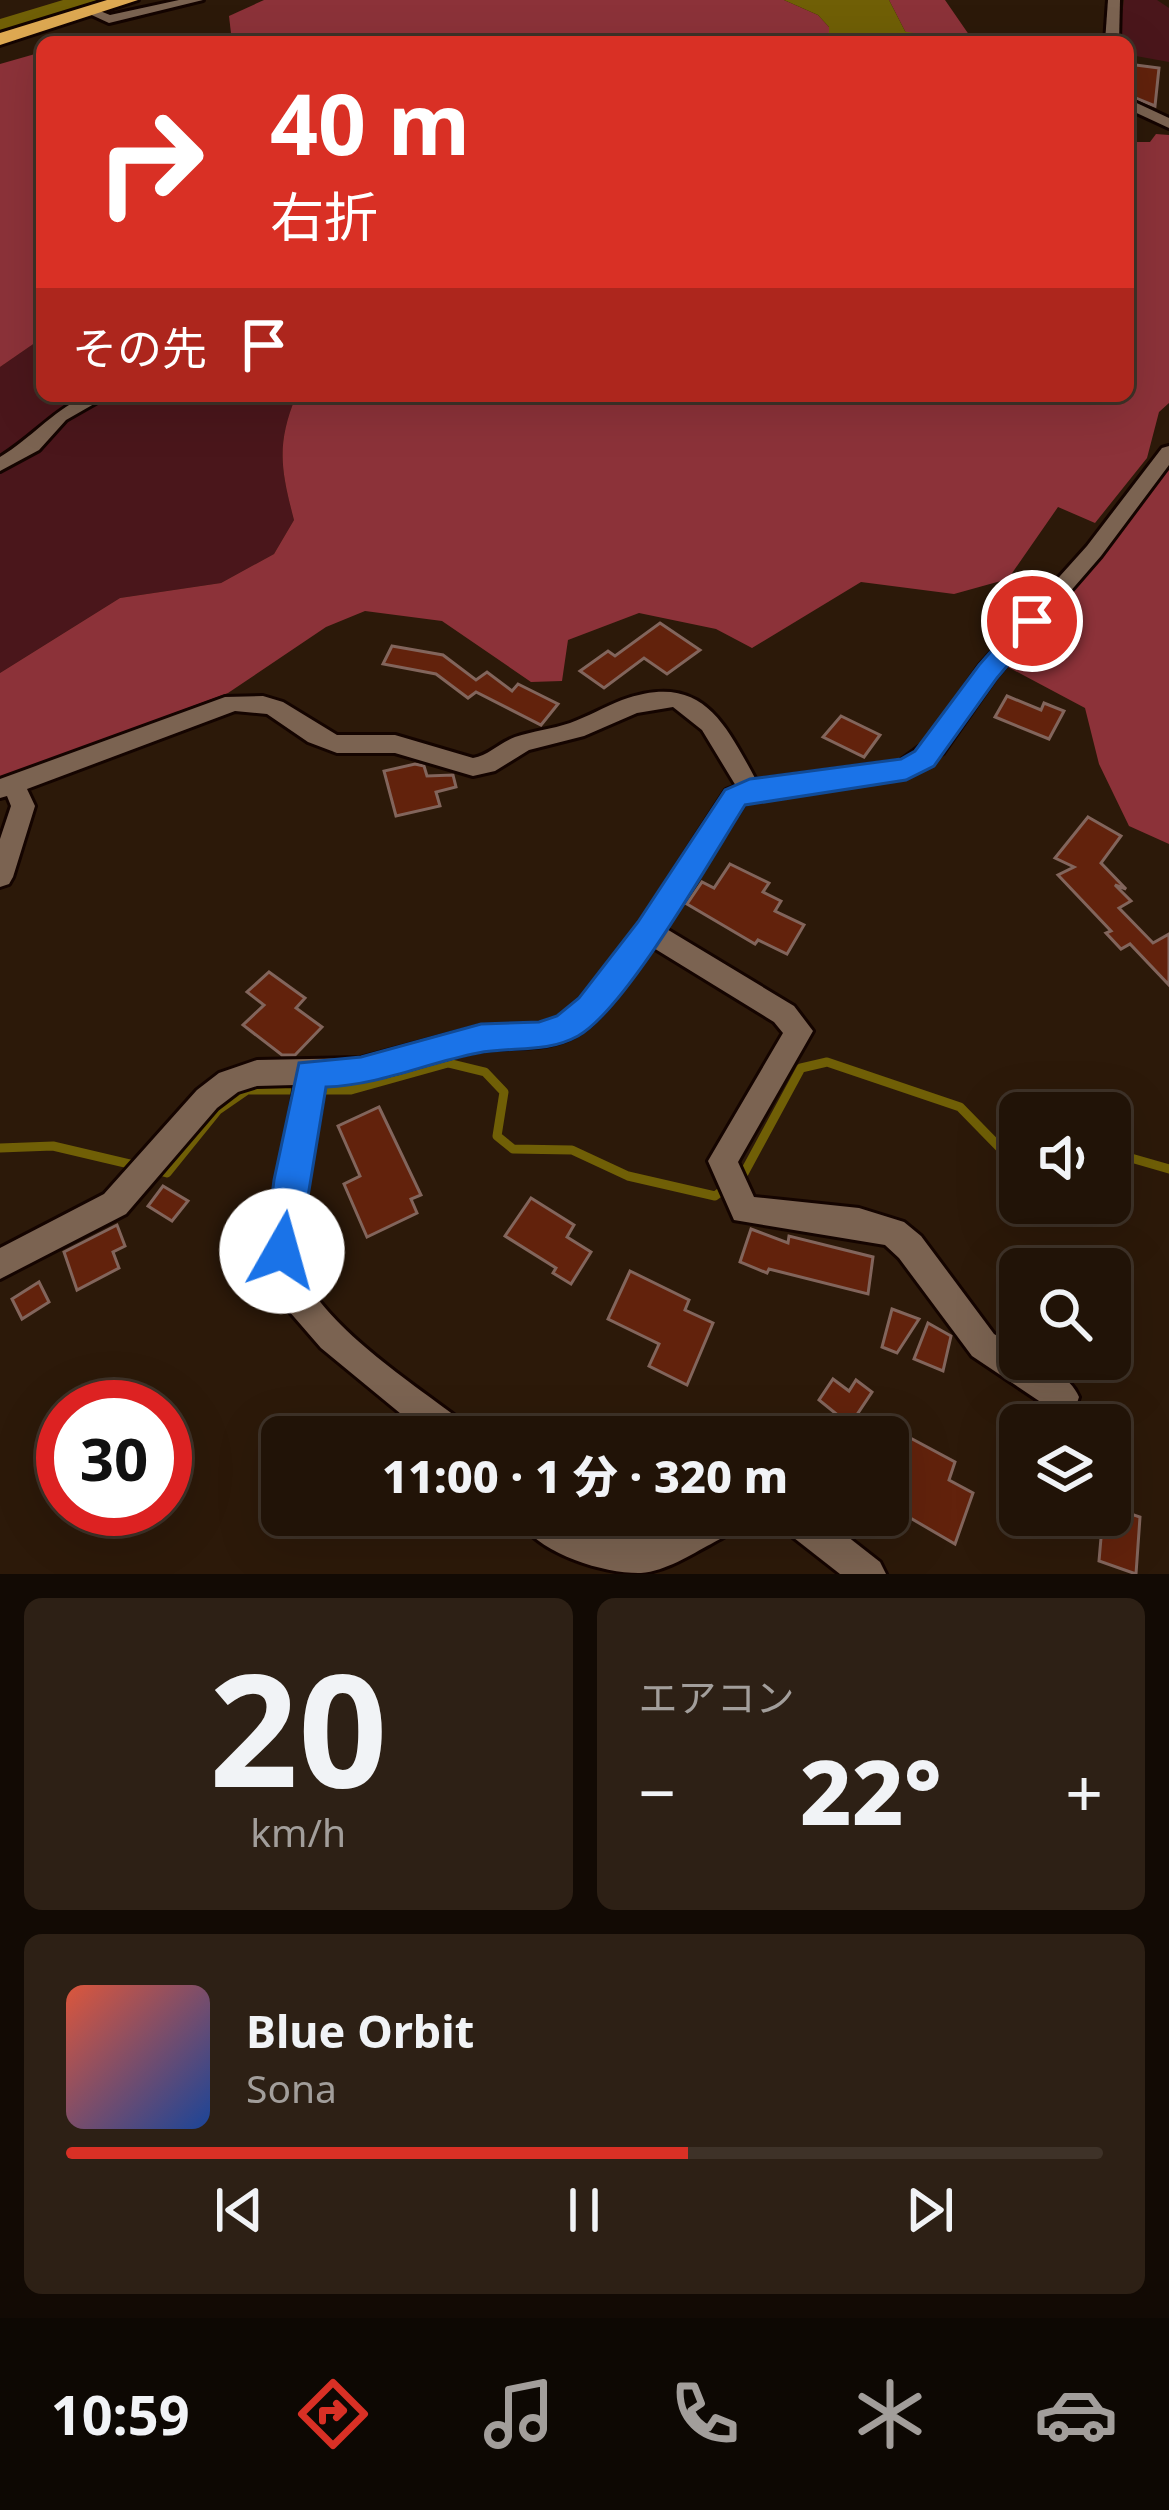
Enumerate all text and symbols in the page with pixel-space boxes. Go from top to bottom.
text: 40 m [270,65,470,180]
icon: right [72,84,228,240]
text: 右折 [270,179,378,253]
icon: arrive [231,312,297,378]
text: その先 [72,317,207,378]
pin [981,570,1083,672]
icon: arrive [999,588,1065,654]
map controls [999,1092,1131,1536]
button: sound [999,1092,1131,1224]
position arrow [219,1188,345,1314]
button: search [999,1248,1131,1380]
speed limit sign: 30 [36,1380,192,1536]
button: layers [999,1404,1131,1536]
text: 11:00 · 1 分 · 320 m [382,1445,788,1506]
text: 20 [209,1620,387,1833]
text: エアコン [639,1670,795,1723]
text: 22° [800,1729,942,1851]
text: − [639,1746,676,1836]
text: + [1065,1746,1103,1836]
text: km/h [250,1805,346,1858]
text: Blue Orbit [246,2000,474,2061]
text: Sona [246,2061,337,2114]
icon: previous [206,2177,272,2243]
icon: pause [551,2177,617,2243]
icon: next [897,2177,963,2243]
icon: directions [291,2372,375,2456]
icon: music [477,2372,561,2456]
icon: phone [663,2372,747,2456]
icon: climate [848,2372,932,2456]
icon: car [1034,2372,1118,2456]
text: 10:59 [51,2377,190,2451]

